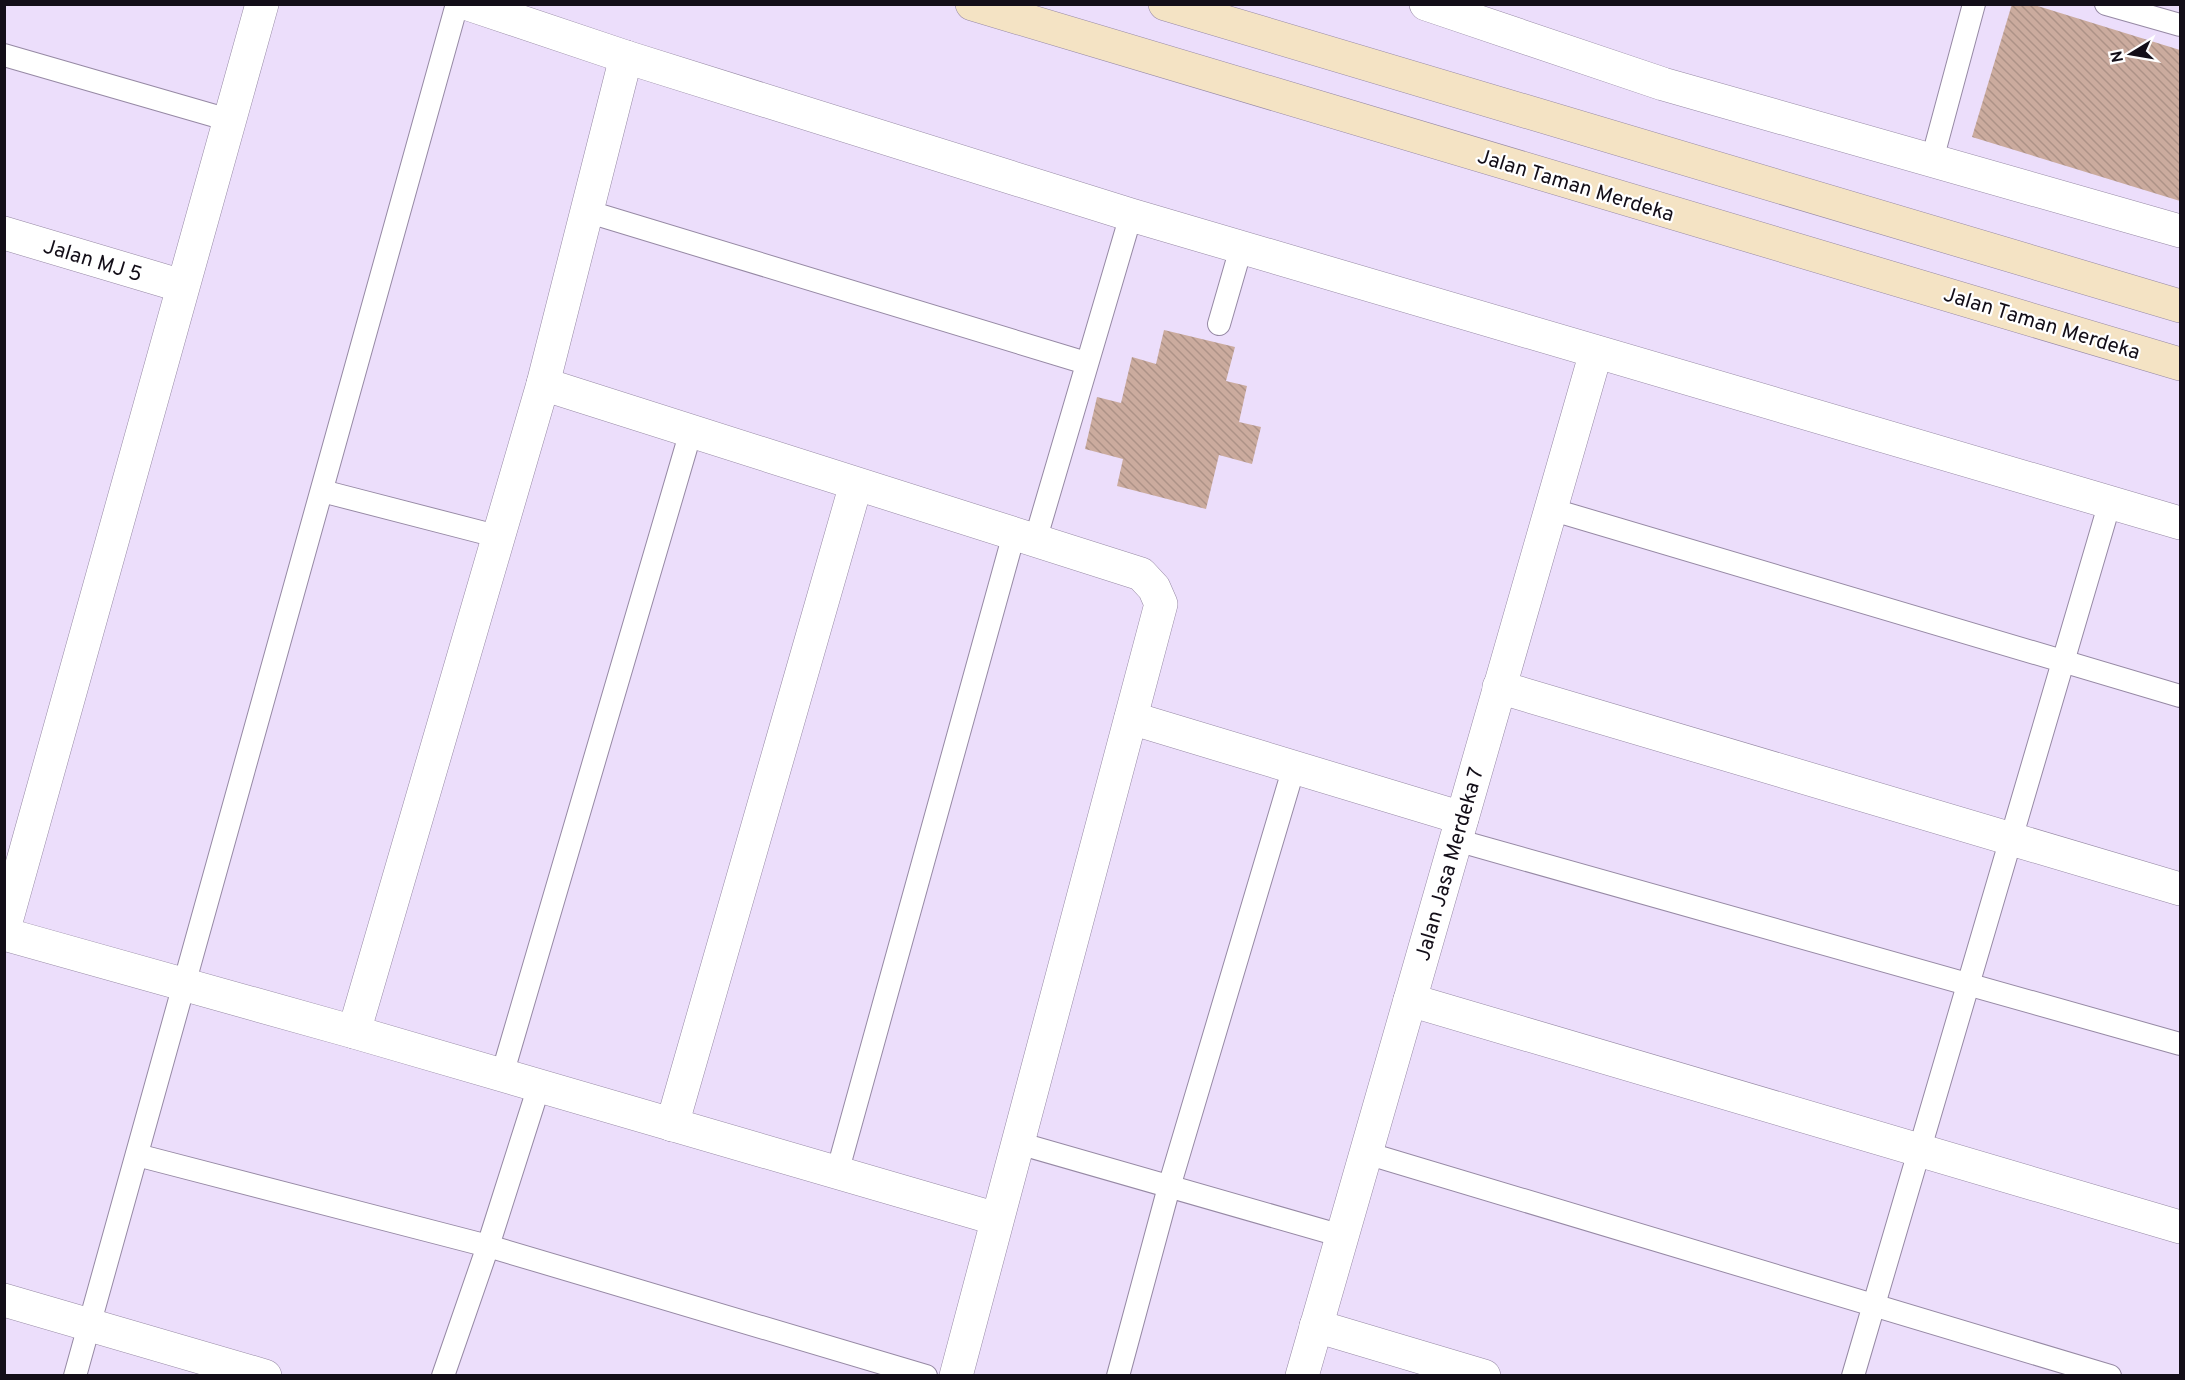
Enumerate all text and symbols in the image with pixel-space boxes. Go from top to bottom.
north arrow [2101,24,2161,84]
text: N [2107,49,2129,64]
street label: Jalan Taman Merdeka [1474,144,1677,229]
street label: Jalan MJ 5 [40,234,145,289]
street label: Jalan Taman Merdeka [1940,282,2143,367]
street label: Jalan Jasa Merdeka 7 [1410,764,1491,964]

